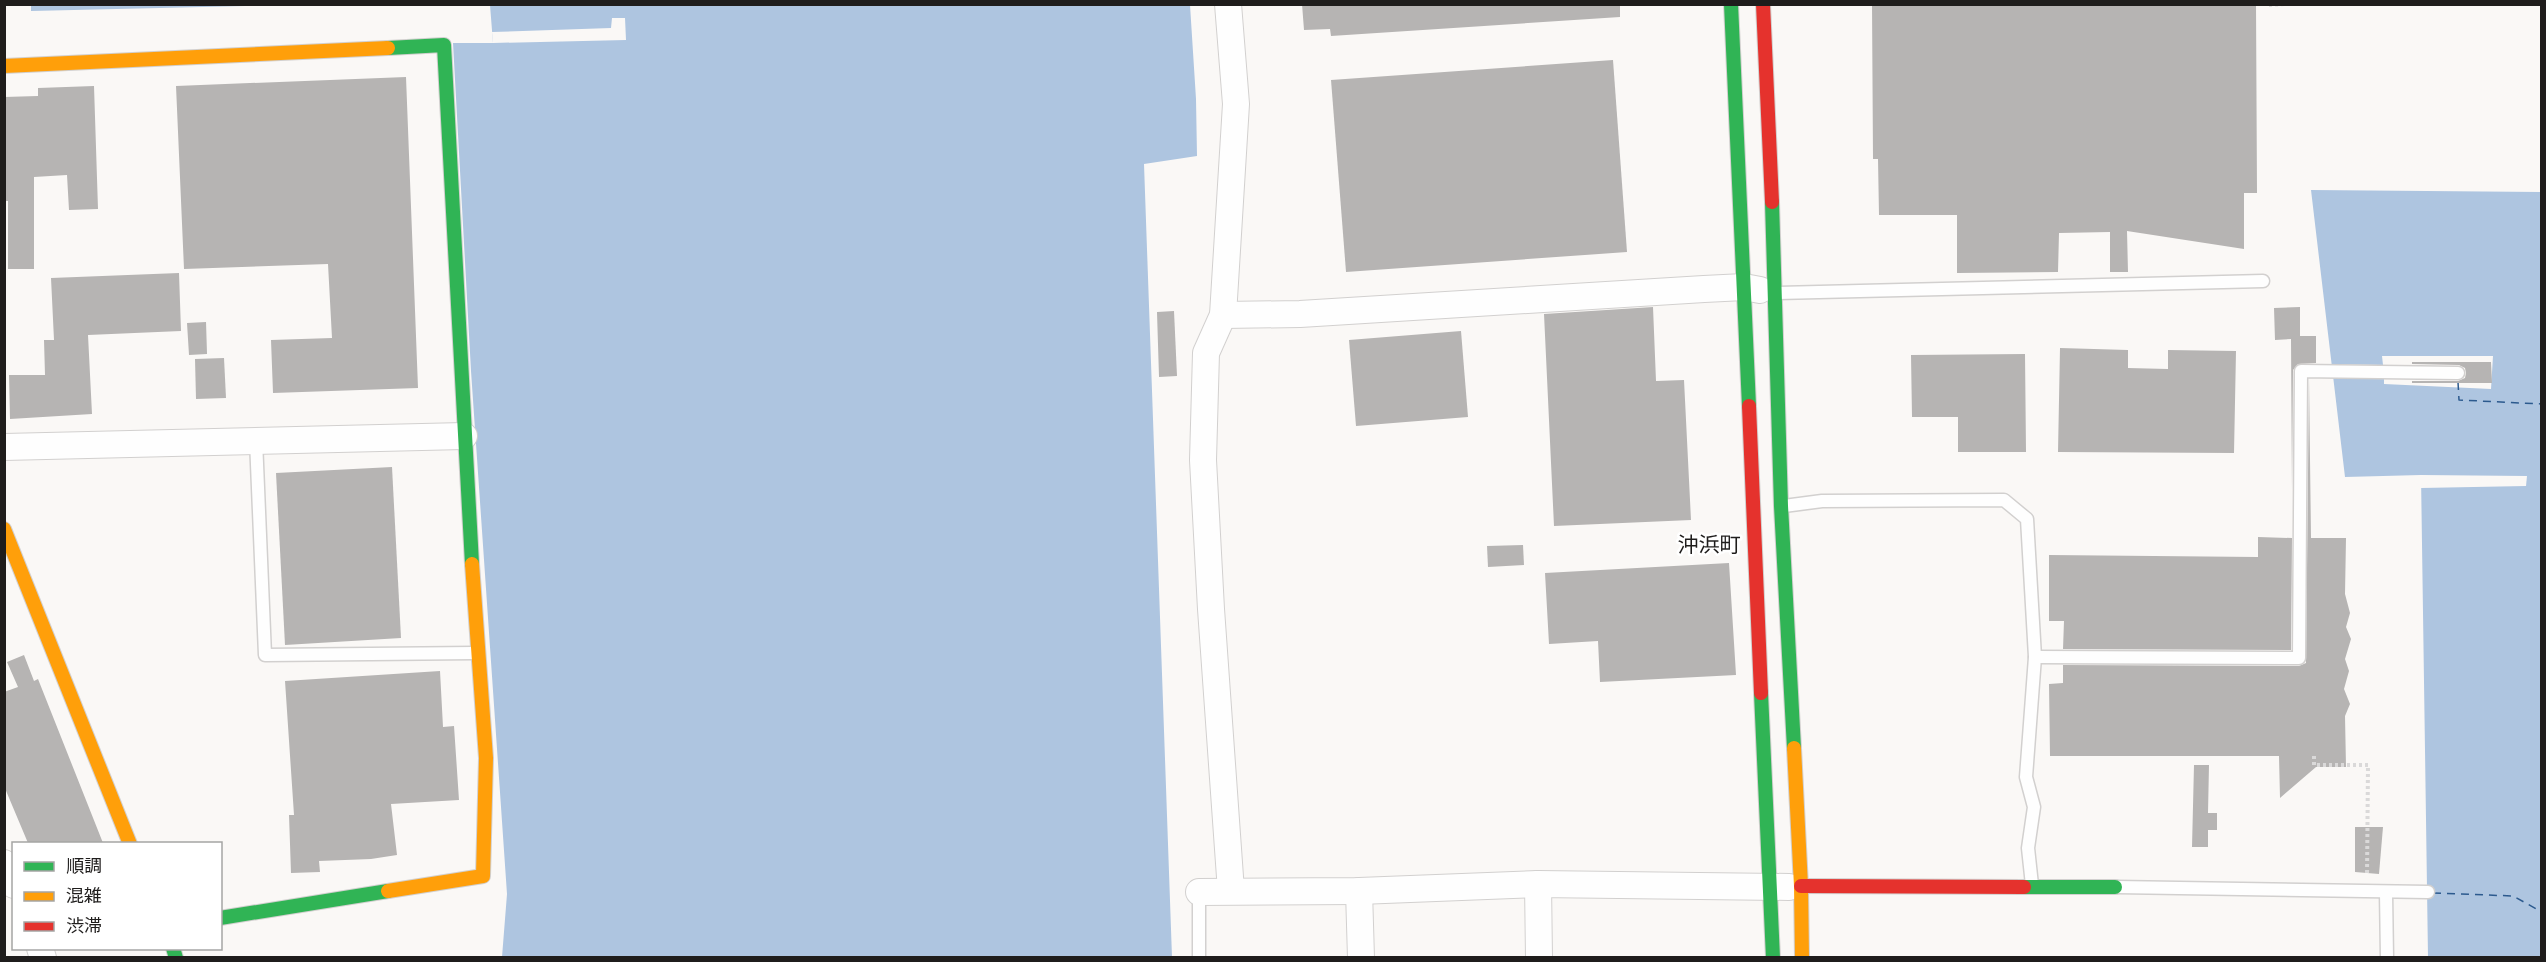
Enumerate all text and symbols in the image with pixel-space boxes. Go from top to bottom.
district label: 沖浜町 [1678,531,1741,558]
legend [12,842,222,950]
text: 順調 [66,854,102,877]
text: 混雑 [66,884,102,907]
text: 渋滞 [66,914,102,937]

